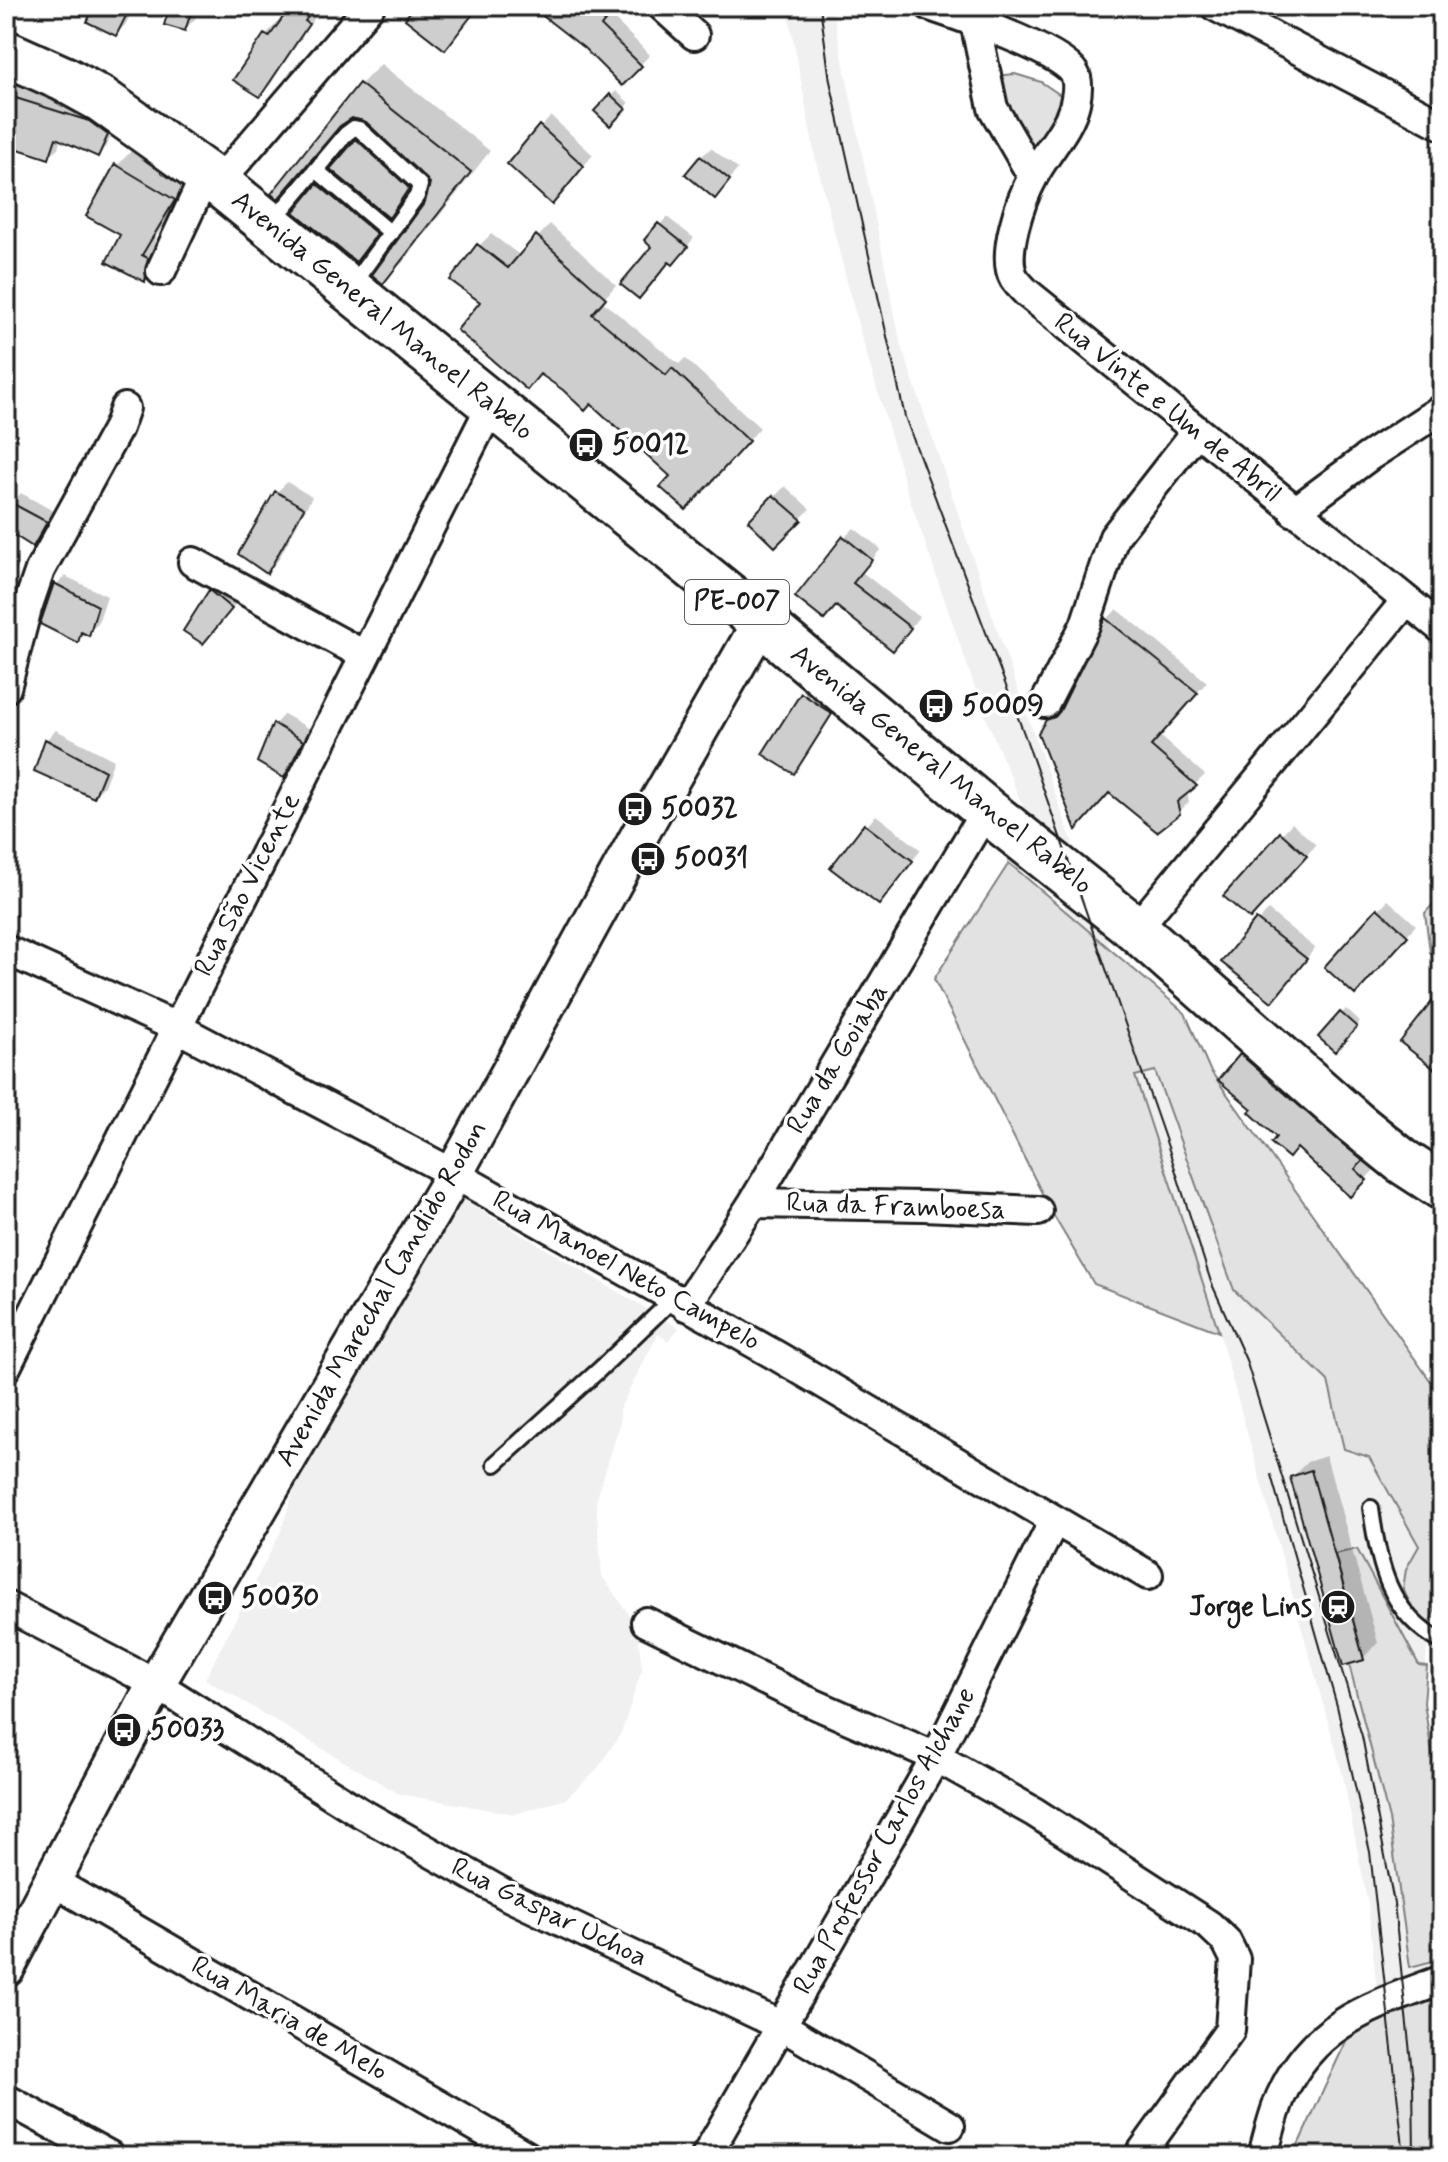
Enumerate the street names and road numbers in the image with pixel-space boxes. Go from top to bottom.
street label: Avenida General Manoel Rabelo [223,182,541,450]
street label: Rua Vinte e Um de Abril [1046,305,1288,511]
road number: PE-007 [685,580,789,624]
street label: Avenida General Manoel Rabelo [782,636,1100,904]
street label: Rua São Vicente [186,787,310,983]
street label: Rua da Goiaba [779,977,897,1141]
street label: Avenida Marechal Candido Rodon [268,1114,496,1474]
street label: Rua Manoel Neto Campelo [486,1182,766,1360]
street label: Rua da Framboesa [786,1185,1006,1229]
street label: Rua Professor Carlos Alchane [785,1681,985,2001]
street label: Rua Gaspar Uchoa [445,1849,653,1977]
street label: Rua Maria de Melo [184,1948,394,2090]

